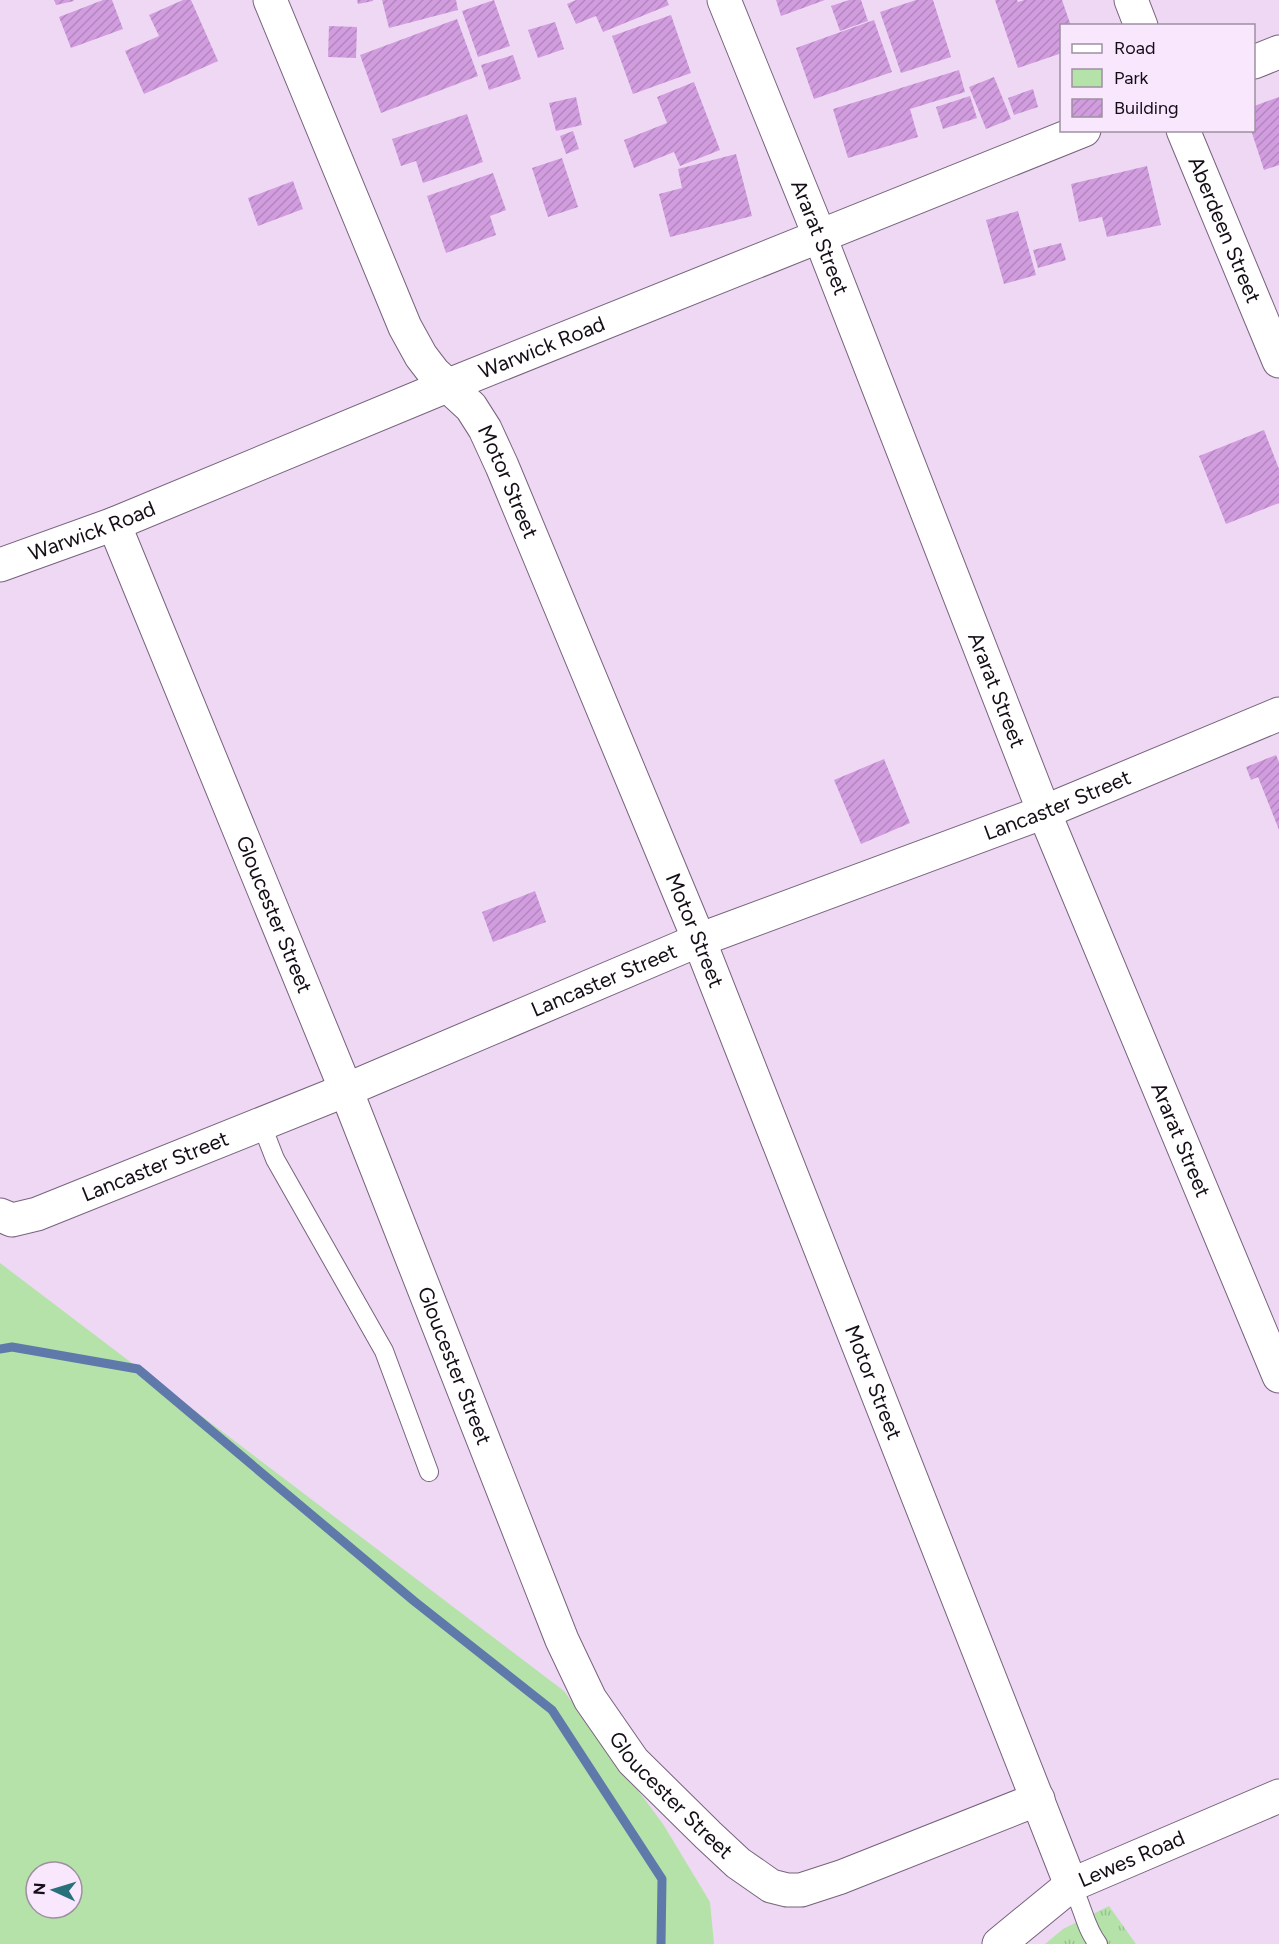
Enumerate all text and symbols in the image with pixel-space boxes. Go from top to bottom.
legend [1060,24,1255,132]
text: Road [1114,37,1155,59]
text: Park [1114,67,1149,89]
text: Building [1114,97,1179,119]
street label: Aberdeen Street [1183,153,1266,306]
street label: Ararat Street [786,176,854,298]
street label: Warwick Road [475,311,608,384]
street label: Motor Street [473,421,544,542]
street label: Warwick Road [25,495,159,566]
street label: Ararat Street [963,629,1031,751]
street label: Lancaster Street [980,764,1134,845]
street label: Gloucester Street [231,832,318,997]
street label: Motor Street [661,869,729,991]
street label: Lancaster Street [527,938,680,1022]
street label: Ararat Street [1146,1079,1216,1201]
street label: Lancaster Street [78,1126,232,1207]
street label: Gloucester Street [412,1283,497,1448]
street label: Motor Street [840,1321,907,1443]
street label: Gloucester Street [604,1726,738,1864]
street label: Lewes Road [1074,1825,1188,1892]
north arrow [24,1860,84,1920]
text: N [30,1882,49,1896]

